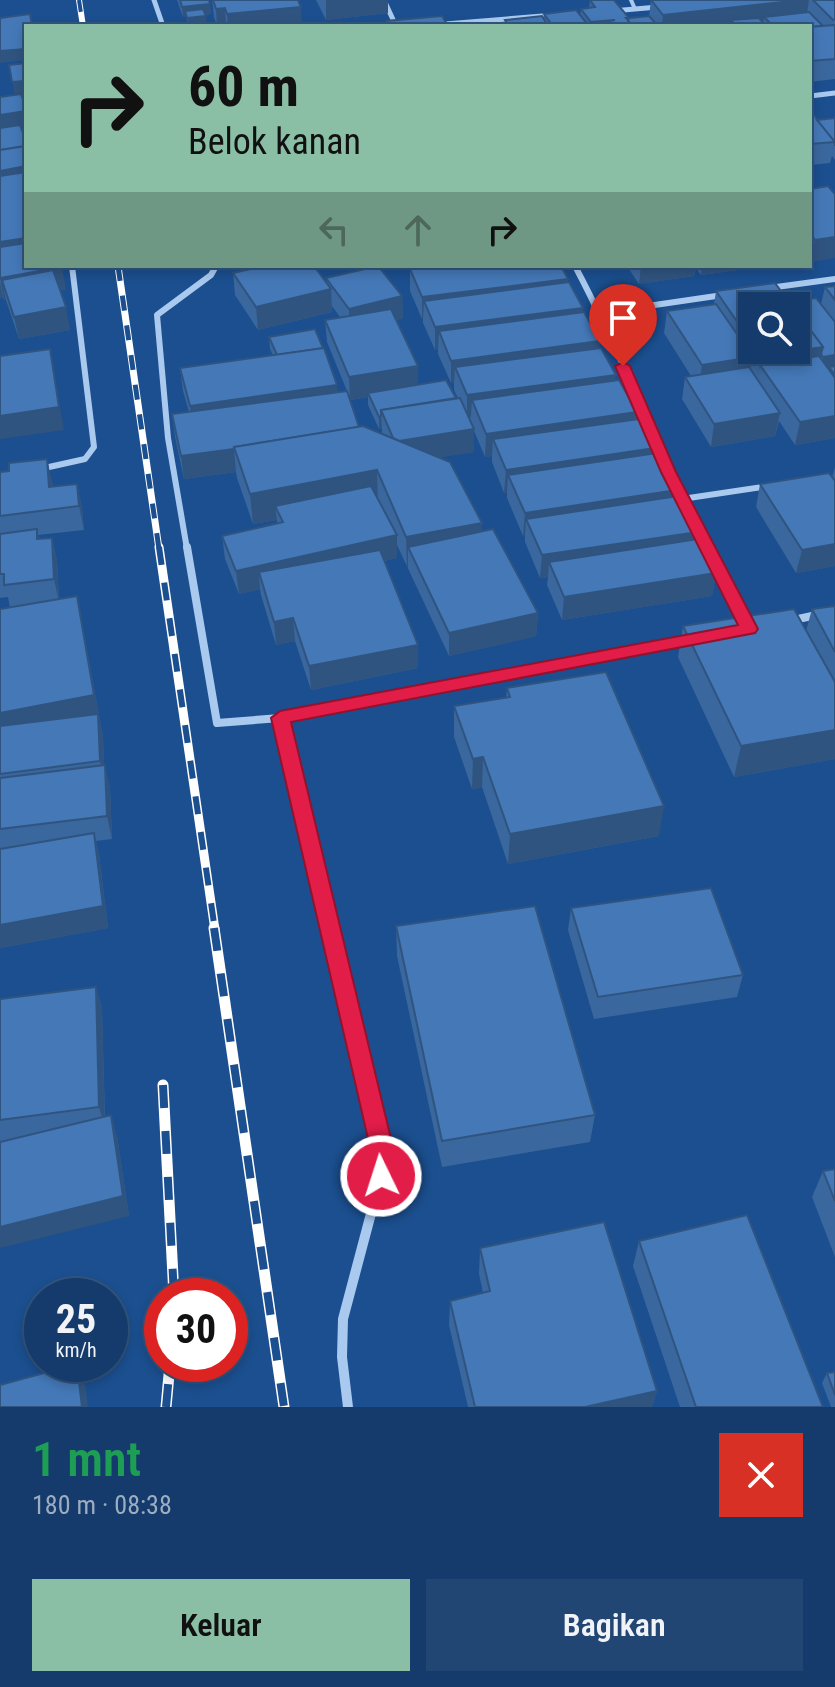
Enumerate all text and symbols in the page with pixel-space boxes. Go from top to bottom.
text: 60 m [188,54,299,120]
icon: right [56,56,160,160]
text: Belok kanan [188,121,361,163]
icon: left [312,208,356,252]
icon: ahead [396,208,440,252]
icon: right [480,208,524,252]
pin [589,284,657,366]
map controls [738,292,810,364]
button: search [738,292,810,364]
icon: arrive [601,296,645,340]
position arrow [339,1134,423,1218]
speed limit sign: 30 [144,1278,248,1382]
text: 25 [56,1296,96,1343]
text: km/h [55,1338,97,1362]
text: 1 mnt [32,1431,141,1488]
button: close [719,1433,803,1517]
text: 180 m · 08:38 [32,1490,172,1520]
button: Keluar [32,1579,410,1671]
button: Bagikan [426,1579,803,1671]

